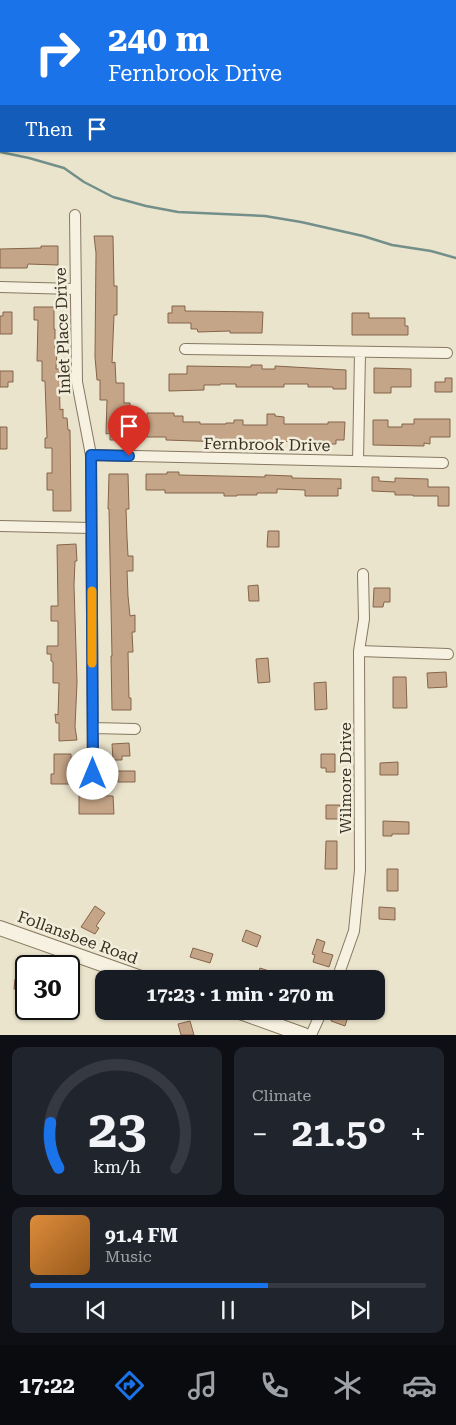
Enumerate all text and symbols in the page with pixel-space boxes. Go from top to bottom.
text: 240 m [108,19,209,60]
icon: right [25,20,90,85]
text: Fernbrook Drive [108,61,282,86]
icon: arrive [83,115,111,143]
text: Then [25,118,73,141]
street label: Inlet Place Drive [51,267,74,395]
pin [108,405,150,456]
icon: arrive [115,412,143,440]
street label: Fernbrook Drive [203,434,331,455]
street label: Wilmore Drive [336,722,355,834]
position arrow [66,747,118,799]
street label: Follansbee Road [15,907,141,968]
speed limit sign: 30 [15,955,80,1020]
text: 17:23 · 1 min · 270 m [146,983,334,1006]
text: Climate [252,1086,311,1105]
text: 23 [88,1099,146,1160]
text: 21.5° [292,1111,386,1155]
text: − [252,1118,268,1151]
text: + [410,1118,426,1151]
text: km/h [93,1156,141,1177]
text: 91.4 FM [105,1224,178,1247]
text: Music [105,1247,152,1266]
icon: previous [82,1296,110,1324]
icon: pause [214,1296,242,1324]
icon: next [346,1296,374,1324]
icon: directions [112,1368,147,1403]
icon: music [185,1368,220,1403]
icon: phone [257,1368,292,1403]
icon: climate [330,1368,365,1403]
icon: car [402,1368,437,1403]
text: 17:22 [19,1373,75,1398]

